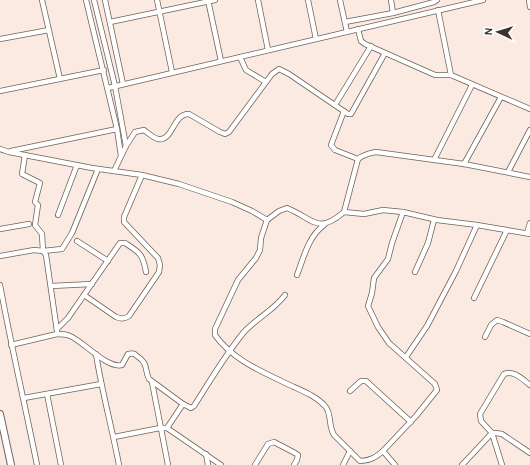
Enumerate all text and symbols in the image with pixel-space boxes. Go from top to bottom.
north arrow [478,12,518,52]
text: N [483,27,494,36]

